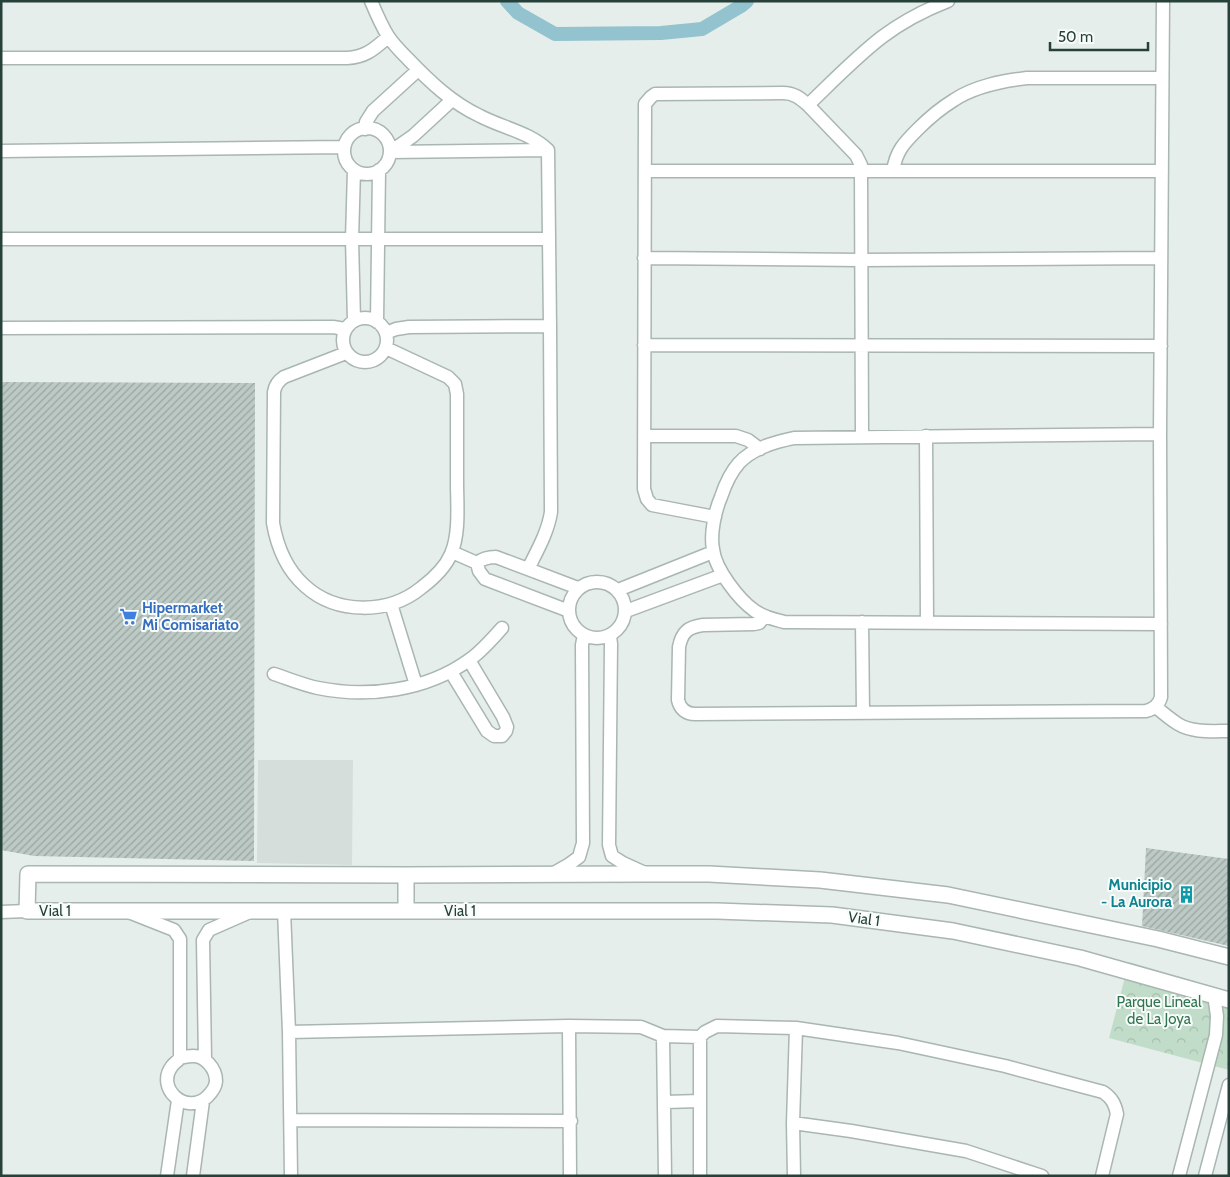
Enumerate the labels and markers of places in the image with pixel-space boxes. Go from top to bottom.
place label: Hipermarket Mi Comisariato [142,599,239,634]
supermarket icon: Hipermarket Mi Comisariato [118,607,138,627]
place label: Municipio - La Aurora [1101,876,1173,911]
building icon: Municipio - La Aurora [1176,884,1196,904]

